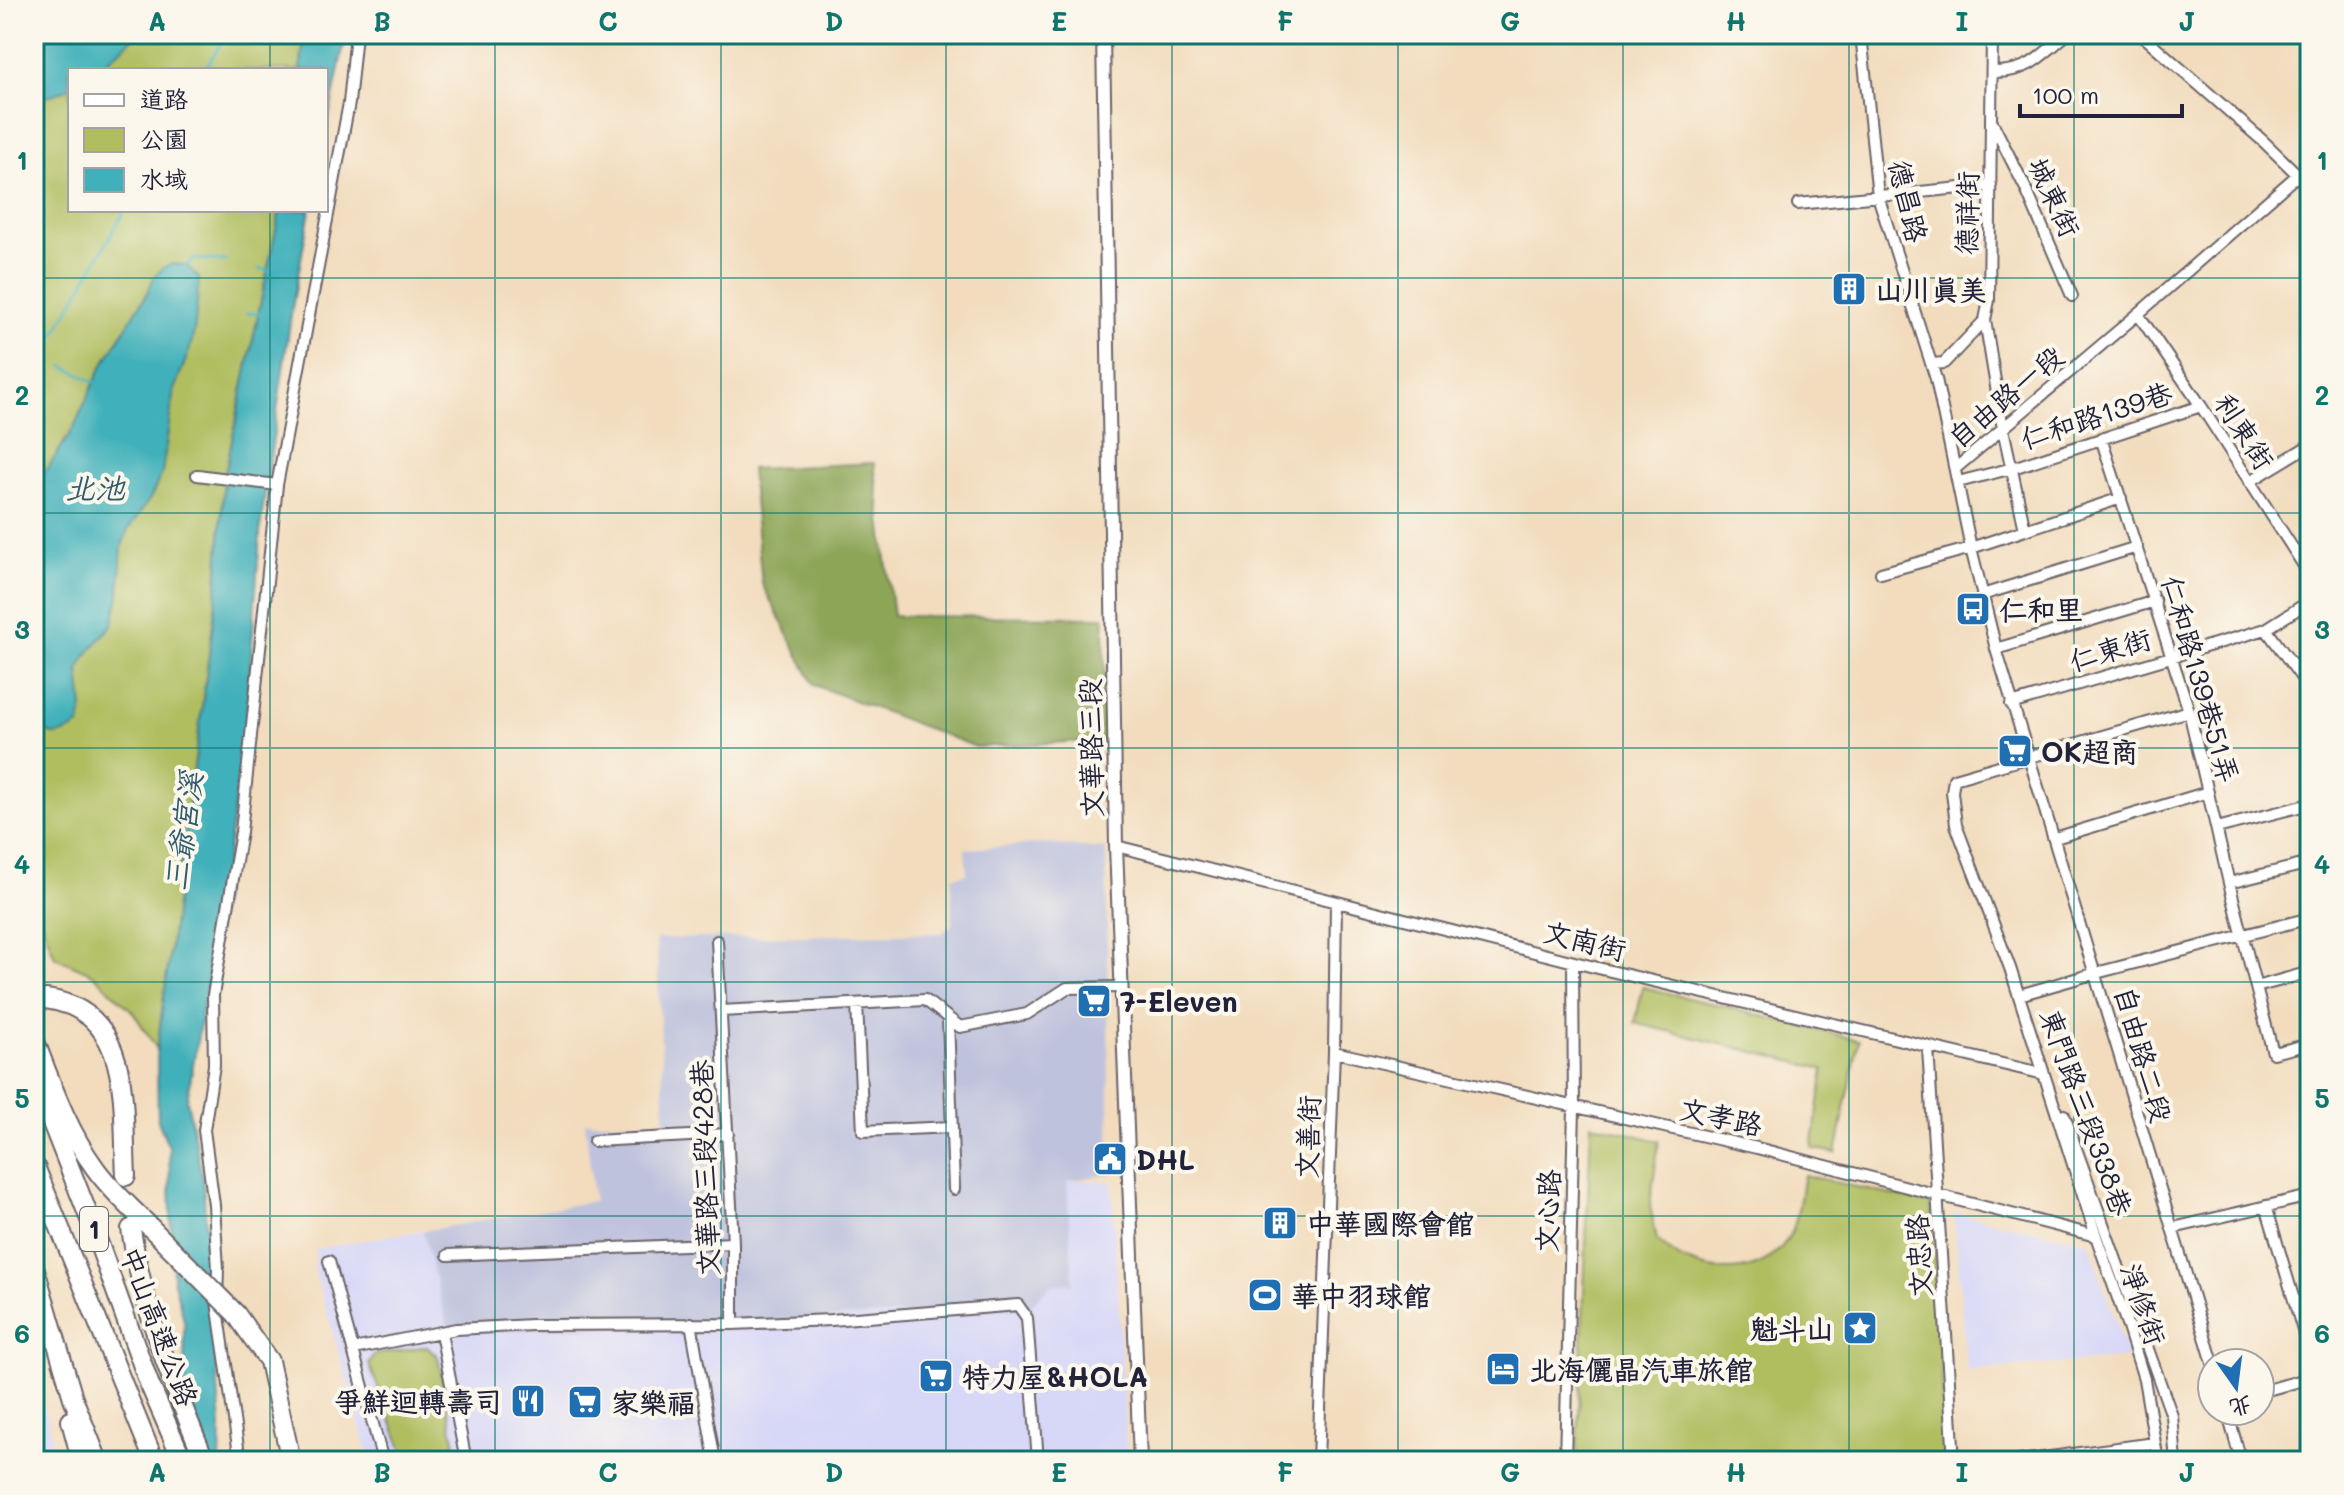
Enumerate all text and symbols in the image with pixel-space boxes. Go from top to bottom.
text: A [148,4,166,38]
text: B [373,4,391,38]
text: C [598,4,618,38]
text: D [825,4,843,38]
text: E [1051,4,1067,38]
text: F [1277,4,1293,38]
text: G [1500,4,1520,38]
text: H [1726,4,1746,38]
text: I [1955,4,1969,38]
text: J [2178,4,2196,38]
legend [68,68,328,212]
scale bar [2020,68,2182,118]
text: 100 m [2032,79,2099,110]
text: 道路 [140,83,188,114]
text: 公園 [140,123,188,154]
text: 1 [16,143,28,177]
text: 1 [2316,143,2328,177]
street label: 城東街 [2021,151,2089,243]
street label: 德昌路 [1882,156,1936,246]
text: 水域 [140,163,188,194]
street label: 德祥街 [1947,171,1985,255]
building icon: 山川真美 [1830,270,1868,308]
place label: 山川真美 [1875,271,1987,307]
street label: 自由路一段 [1940,337,2070,455]
street label: 仁和路139巷 [2016,373,2177,456]
text: 2 [15,378,29,412]
text: 2 [2315,378,2329,412]
street label: 利東街 [2207,386,2283,476]
water label: 北池 [65,467,126,507]
street label: 仁和路139巷51弄 [2154,571,2248,787]
bus stop icon: 仁和里 [1954,590,1992,628]
place label: 仁和里 [1999,591,2083,627]
text: 3 [14,612,30,646]
text: 3 [2314,612,2330,646]
street label: 仁東街 [2065,620,2155,678]
street label: 文華路三段 [1071,678,1109,818]
supermarket icon: OK超商 [1996,732,2034,770]
place label: OK超商 [2041,733,2138,769]
water label: 三爺宮溪 [154,767,210,893]
text: 4 [14,847,30,881]
text: 4 [2314,847,2330,881]
street label: 文南街 [1540,912,1630,968]
supermarket icon: 7-Eleven [1075,982,1113,1020]
street label: 自由路二段 [2107,982,2181,1126]
place label: 7-Eleven [1120,983,1238,1019]
street label: 東門路三段338巷 [2033,1004,2141,1221]
street label: 文華路三段428巷 [682,1058,726,1277]
text: 5 [14,1081,30,1115]
text: 5 [2314,1081,2330,1115]
street label: 文孝路 [1676,1090,1766,1142]
street label: 文善街 [1288,1094,1326,1180]
public building icon: DHL [1091,1140,1129,1178]
place label: DHL [1136,1141,1195,1177]
street label: 文心路 [1528,1168,1566,1254]
building icon: 中華國際會館 [1261,1204,1299,1242]
place label: 中華國際會館 [1306,1205,1474,1241]
road number: 1 [80,1207,108,1251]
street label: 文忠路 [1898,1213,1938,1299]
street label: 中山高速公路 [113,1241,207,1411]
street label: 淨修街 [2113,1258,2175,1350]
sports icon: 華中羽球館 [1246,1276,1284,1314]
place label: 華中羽球館 [1291,1277,1431,1313]
place icon: 魁斗山 [1841,1309,1879,1347]
place label: 魁斗山 [1750,1310,1834,1346]
text: 6 [14,1316,30,1350]
text: 6 [2314,1316,2330,1350]
north arrow [2196,1347,2276,1427]
hotel icon: 北海儷晶汽車旅館 [1484,1350,1522,1388]
place label: 北海儷晶汽車旅館 [1529,1351,1753,1387]
supermarket icon: 特力屋&HOLA [917,1357,955,1395]
place label: 特力屋&HOLA [962,1358,1148,1394]
restaurant icon: 爭鮮迴轉壽司 [509,1382,547,1420]
place label: 爭鮮迴轉壽司 [334,1383,502,1419]
supermarket icon: 家樂福 [566,1383,604,1421]
place label: 家樂福 [611,1384,695,1420]
text: 北 [2227,1390,2255,1424]
text: A [148,1455,166,1489]
text: B [373,1455,391,1489]
text: C [598,1455,618,1489]
text: D [825,1455,843,1489]
text: E [1051,1455,1067,1489]
text: F [1277,1455,1293,1489]
text: G [1500,1455,1520,1489]
text: H [1726,1455,1746,1489]
text: I [1955,1455,1969,1489]
text: J [2178,1455,2196,1489]

